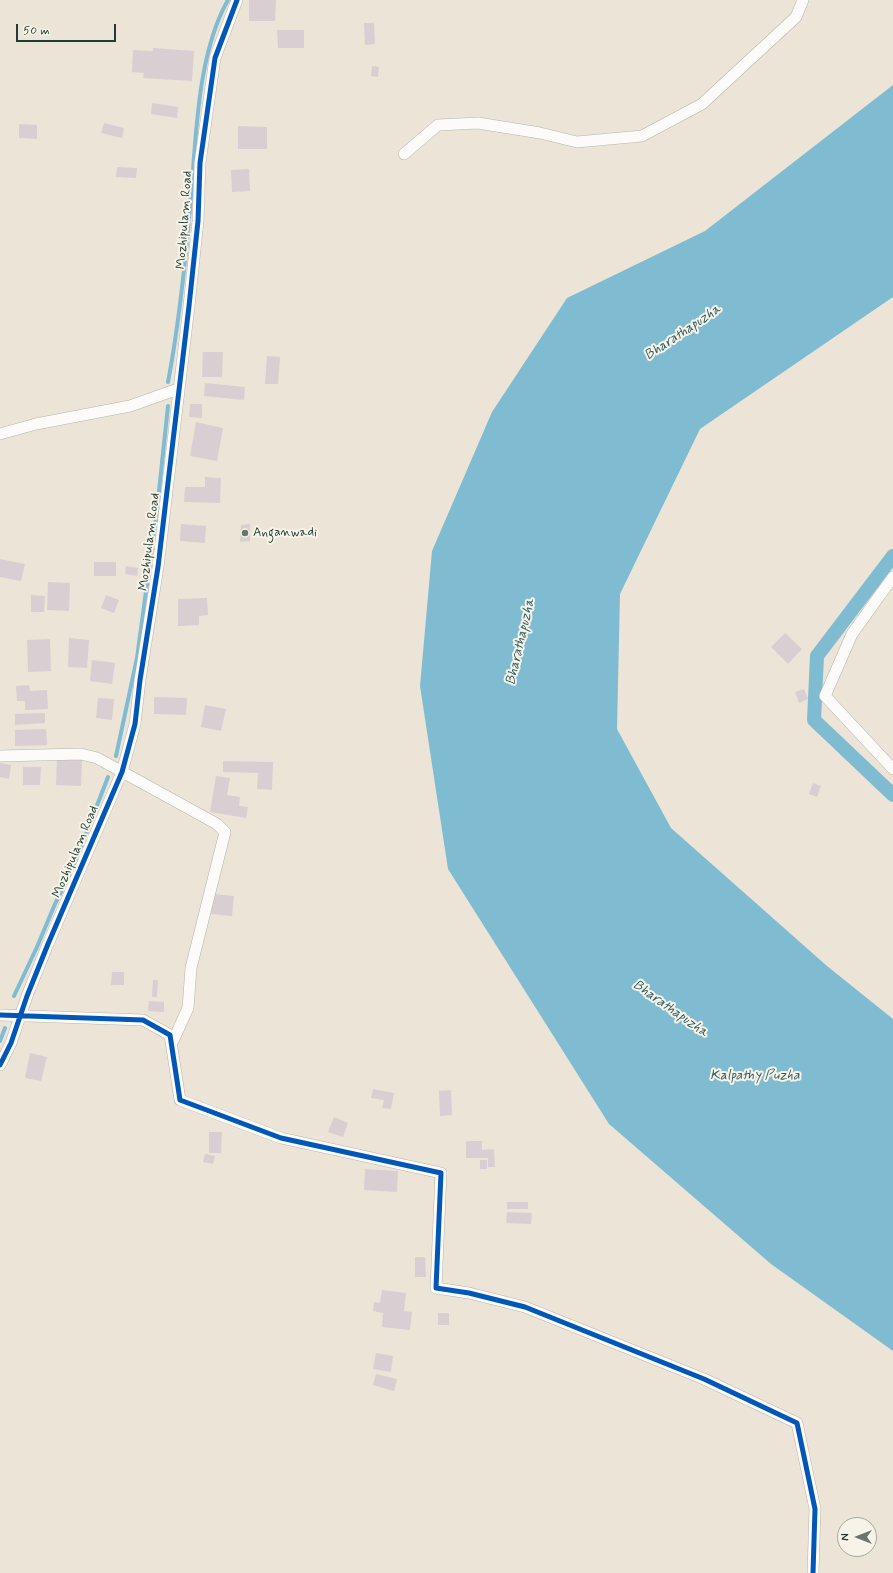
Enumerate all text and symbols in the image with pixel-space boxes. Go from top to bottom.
scale bar [18,16,118,42]
text: 50 m [23,23,50,39]
street label: Mozhipulam Road [174,170,196,270]
water label: Bharathapuzha [642,301,724,365]
street label: Mozhipulam Road [136,492,164,592]
place label: Anganwadi [253,525,317,541]
marker: Anganwadi [240,528,250,538]
water label: Bharathapuzha [503,597,539,687]
street label: Mozhipulam Road [50,804,102,900]
water label: Bharathapuzha [629,977,711,1041]
water label: Kalpathy Puzha [710,1068,800,1084]
north arrow [837,1517,877,1557]
text: N [839,1533,853,1541]

